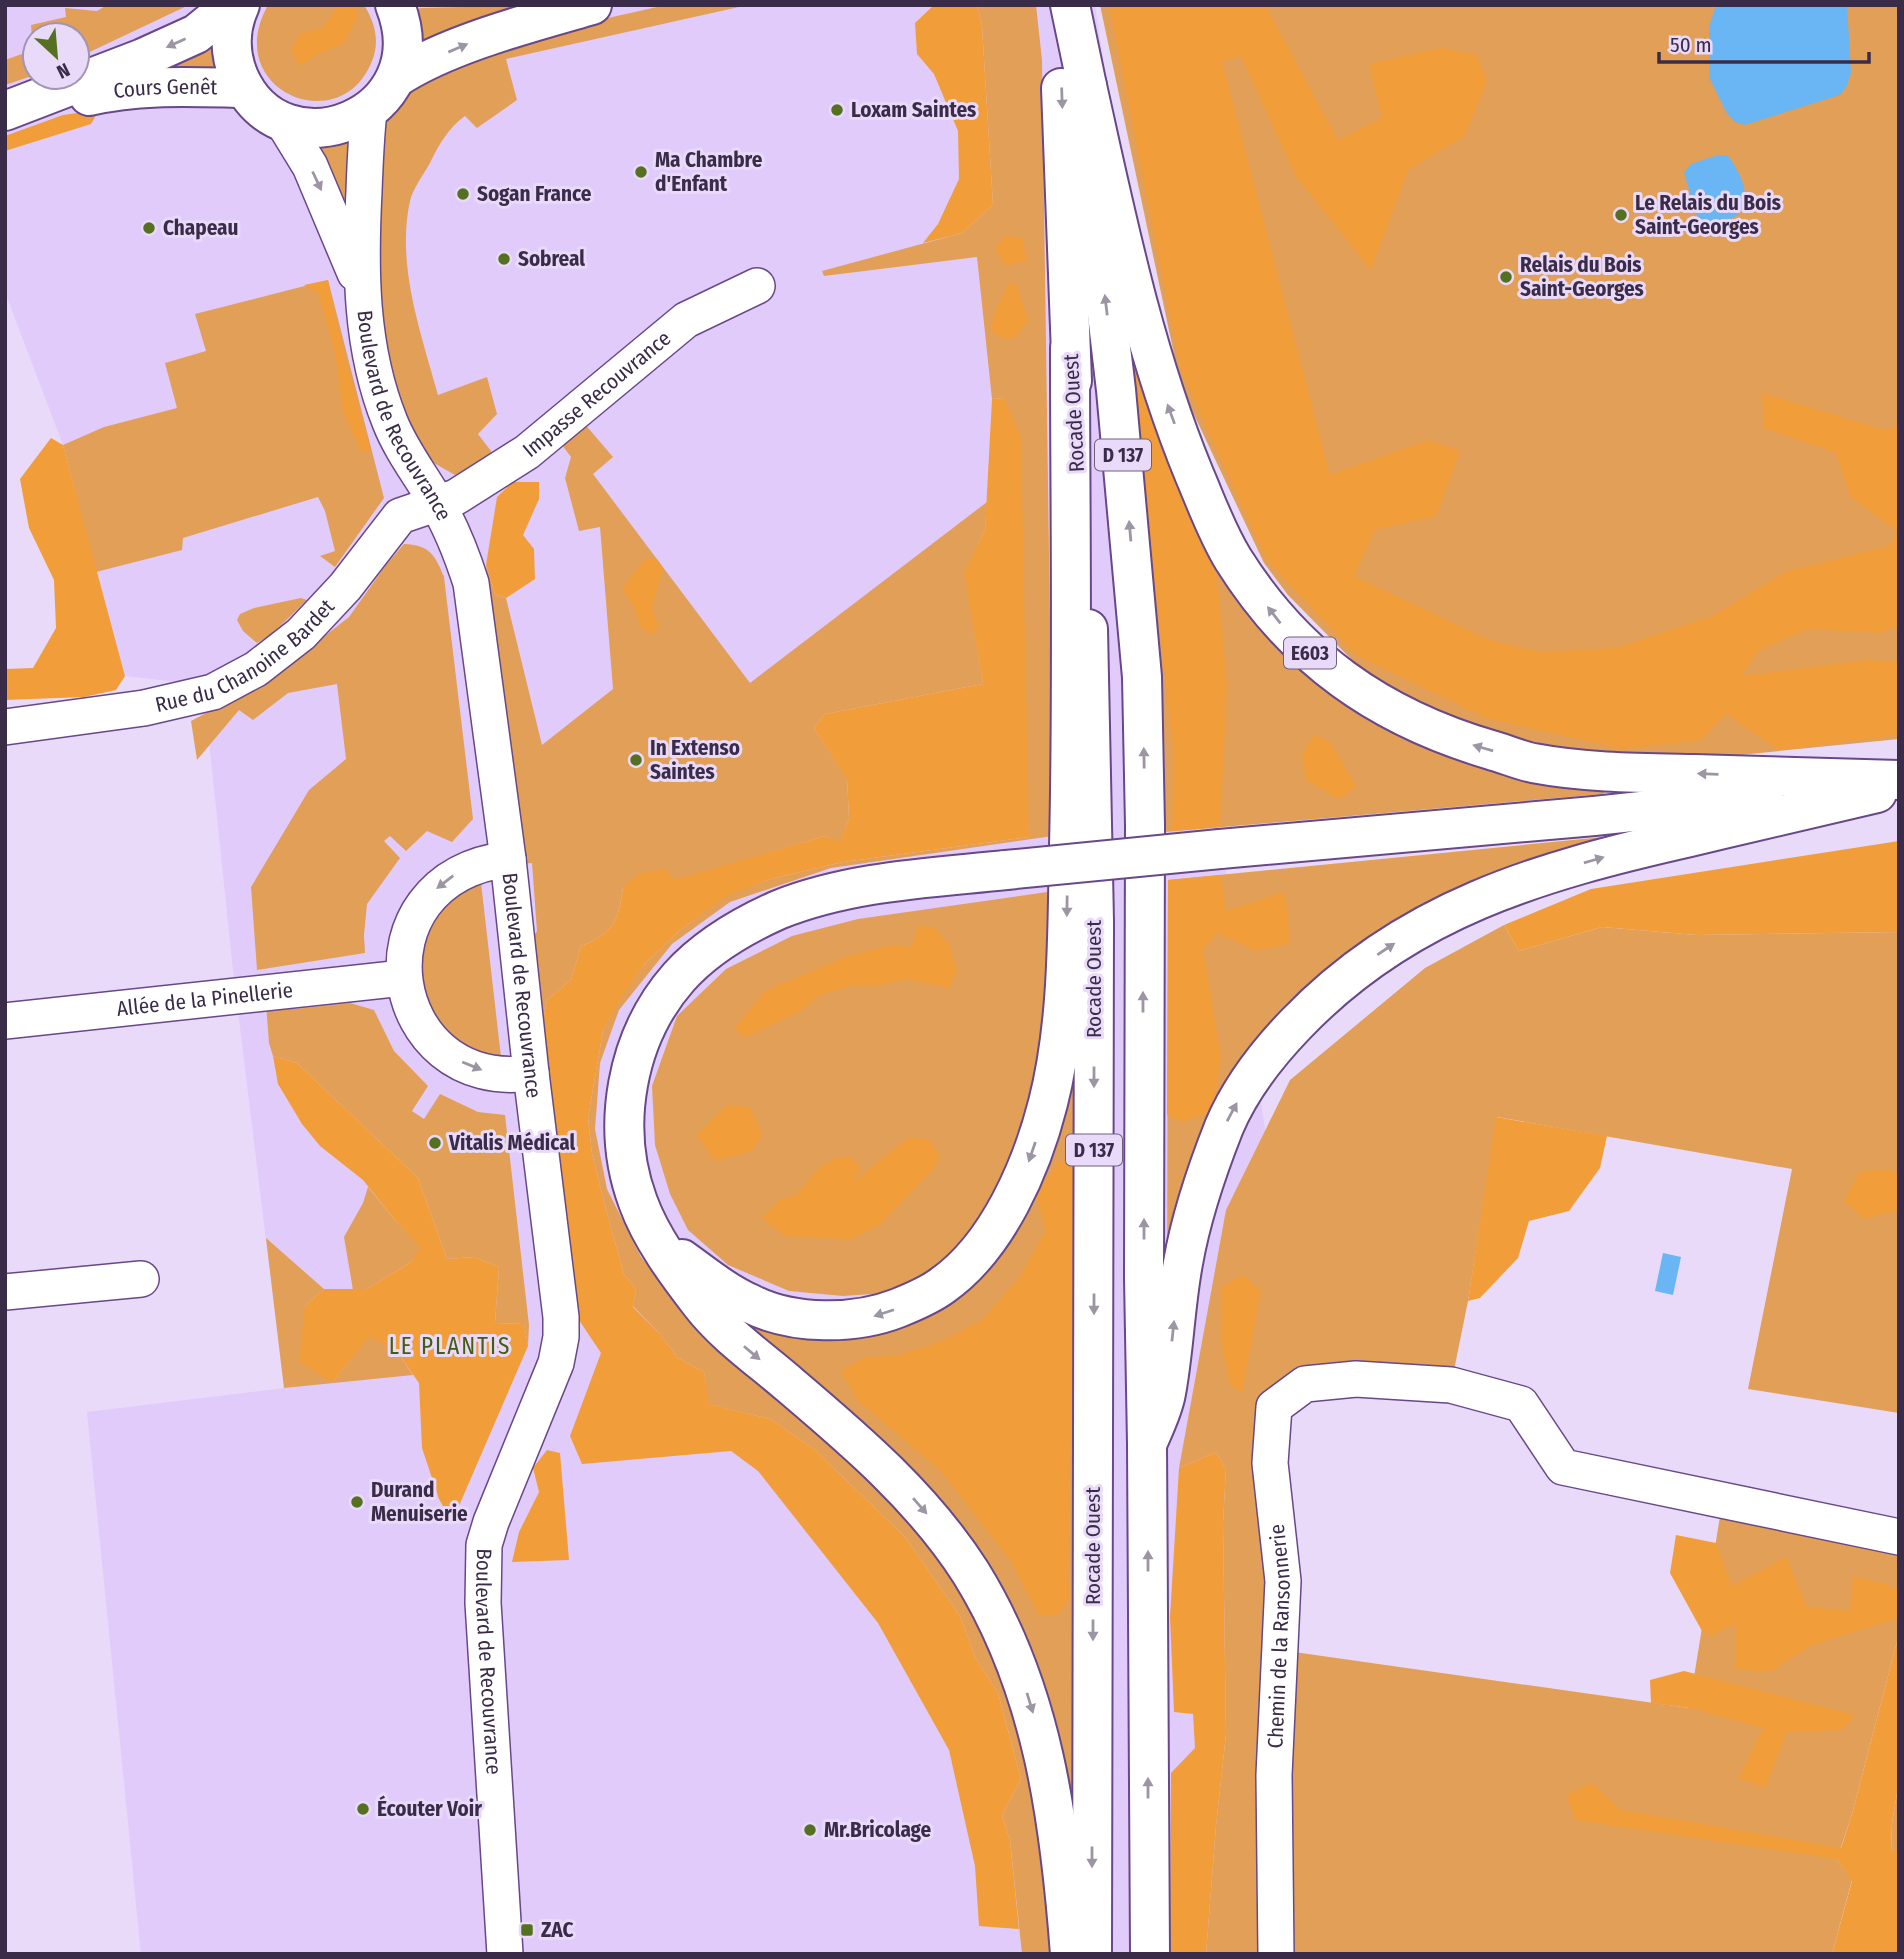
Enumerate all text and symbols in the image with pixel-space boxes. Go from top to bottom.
north arrow [21,21,91,91]
scale bar [1659,21,1869,65]
text: 50 m [1670,32,1712,58]
one-way arrow [166,37,186,49]
one-way arrow [447,42,468,53]
text: N [53,58,73,84]
street label: Cours Genêt [112,74,218,104]
one-way arrow [1056,87,1067,109]
place label: Loxam Saintes [851,97,976,123]
marker: Loxam Saintes [829,102,845,118]
place label: Ma Chambre d'Enfant [655,147,763,197]
marker: Ma Chambre d'Enfant [633,164,649,180]
one-way arrow [311,171,323,191]
place label: Sogan France [477,181,592,207]
marker: Sogan France [455,186,471,202]
place label: Le Relais du Bois Saint-Georges [1635,190,1781,240]
marker: Le Relais du Bois Saint-Georges [1613,207,1629,223]
place label: Chapeau [163,215,238,241]
marker: Chapeau [141,220,157,236]
place label: Sobreal [518,246,585,272]
marker: Sobreal [496,251,512,267]
place label: Relais du Bois Saint-Georges [1520,252,1644,302]
marker: Relais du Bois Saint-Georges [1498,269,1514,285]
one-way arrow [1101,294,1112,316]
street label: Boulevard de Recouvrance [351,309,457,525]
street label: Impasse Recouvrance [518,325,676,463]
street label: Rocade Ouest [1058,353,1090,473]
one-way arrow [1165,403,1176,424]
road number: D 137 [1095,440,1151,470]
one-way arrow [1124,520,1135,542]
street label: Rue du Chanoine Bardet [153,594,340,718]
one-way arrow [1267,606,1281,624]
road number: E603 [1284,638,1336,668]
place label: In Extenso Saintes [650,735,740,785]
one-way arrow [1473,743,1494,753]
one-way arrow [1138,747,1150,769]
marker: In Extenso Saintes [628,752,644,768]
one-way arrow [1697,769,1719,780]
one-way arrow [1584,854,1605,864]
street label: Boulevard de Recouvrance [497,871,547,1100]
one-way arrow [436,875,454,889]
one-way arrow [1061,895,1073,917]
street label: Rocade Ouest [1081,920,1107,1038]
one-way arrow [1377,942,1395,956]
street label: Allée de la Pinellerie [115,977,294,1022]
one-way arrow [1137,990,1149,1012]
one-way arrow [462,1061,483,1072]
one-way arrow [1088,1066,1100,1088]
one-way arrow [1226,1103,1238,1122]
place label: Vitalis Médical [448,1130,575,1156]
road number: D 137 [1066,1134,1122,1166]
marker: Vitalis Médical [427,1135,443,1151]
one-way arrow [1027,1141,1038,1162]
one-way arrow [1138,1218,1150,1240]
one-way arrow [1088,1293,1100,1315]
one-way arrow [874,1308,895,1318]
one-way arrow [1167,1320,1178,1342]
district label: LE PLANTIS [389,1332,511,1360]
one-way arrow [744,1345,761,1360]
place label: Durand Menuiserie [371,1477,468,1527]
street label: Rocade Ouest [1080,1487,1106,1605]
marker: Durand Menuiserie [349,1494,365,1510]
one-way arrow [912,1498,927,1515]
street label: Chemin de la Ransonnerie [1262,1523,1296,1749]
street label: Boulevard de Recouvrance [470,1548,507,1776]
one-way arrow [1142,1549,1154,1571]
one-way arrow [1087,1619,1099,1641]
one-way arrow [1026,1693,1036,1714]
one-way arrow [1142,1777,1154,1799]
place label: Écouter Voir [377,1795,482,1822]
marker: Écouter Voir [355,1801,371,1817]
place label: Mr.Bricolage [824,1817,932,1843]
marker: Mr.Bricolage [802,1822,818,1838]
one-way arrow [1087,1846,1098,1868]
place label: ZAC [541,1917,574,1943]
marker: ZAC [519,1922,535,1938]

